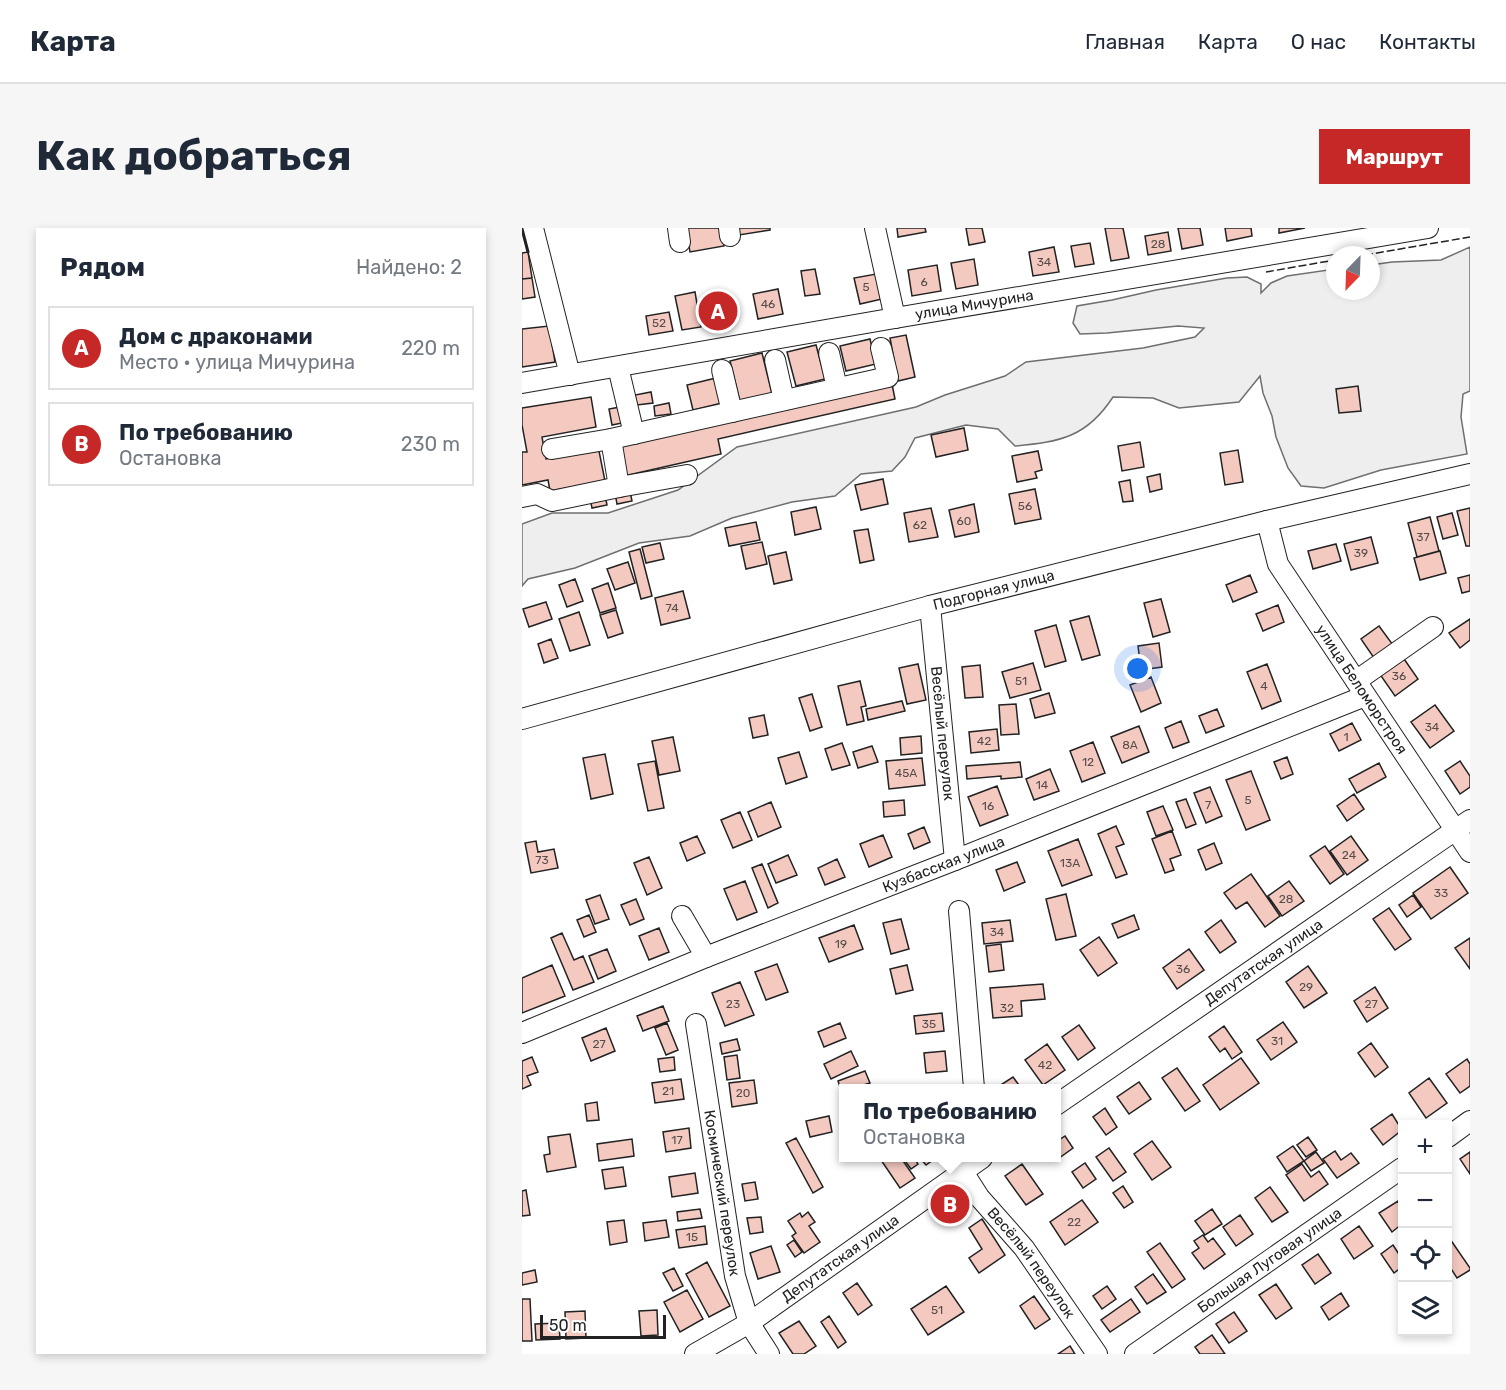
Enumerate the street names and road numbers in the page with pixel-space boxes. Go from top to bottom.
street label: улица Мичурина [914,286,1035,323]
street label: Подгорная улица [931,566,1056,614]
street label: улица Беломорстроя [1312,621,1411,757]
street label: Весёлый переулок [927,665,958,801]
street label: Кузбасская улица [880,832,1007,896]
street label: Депутатская улица [1201,915,1326,1009]
street label: Космический переулок [700,1109,744,1277]
street label: Весёлый переулок [983,1204,1079,1322]
street label: Большая Луговая улица [1194,1204,1345,1317]
street label: Депутатская улица [778,1211,902,1306]

